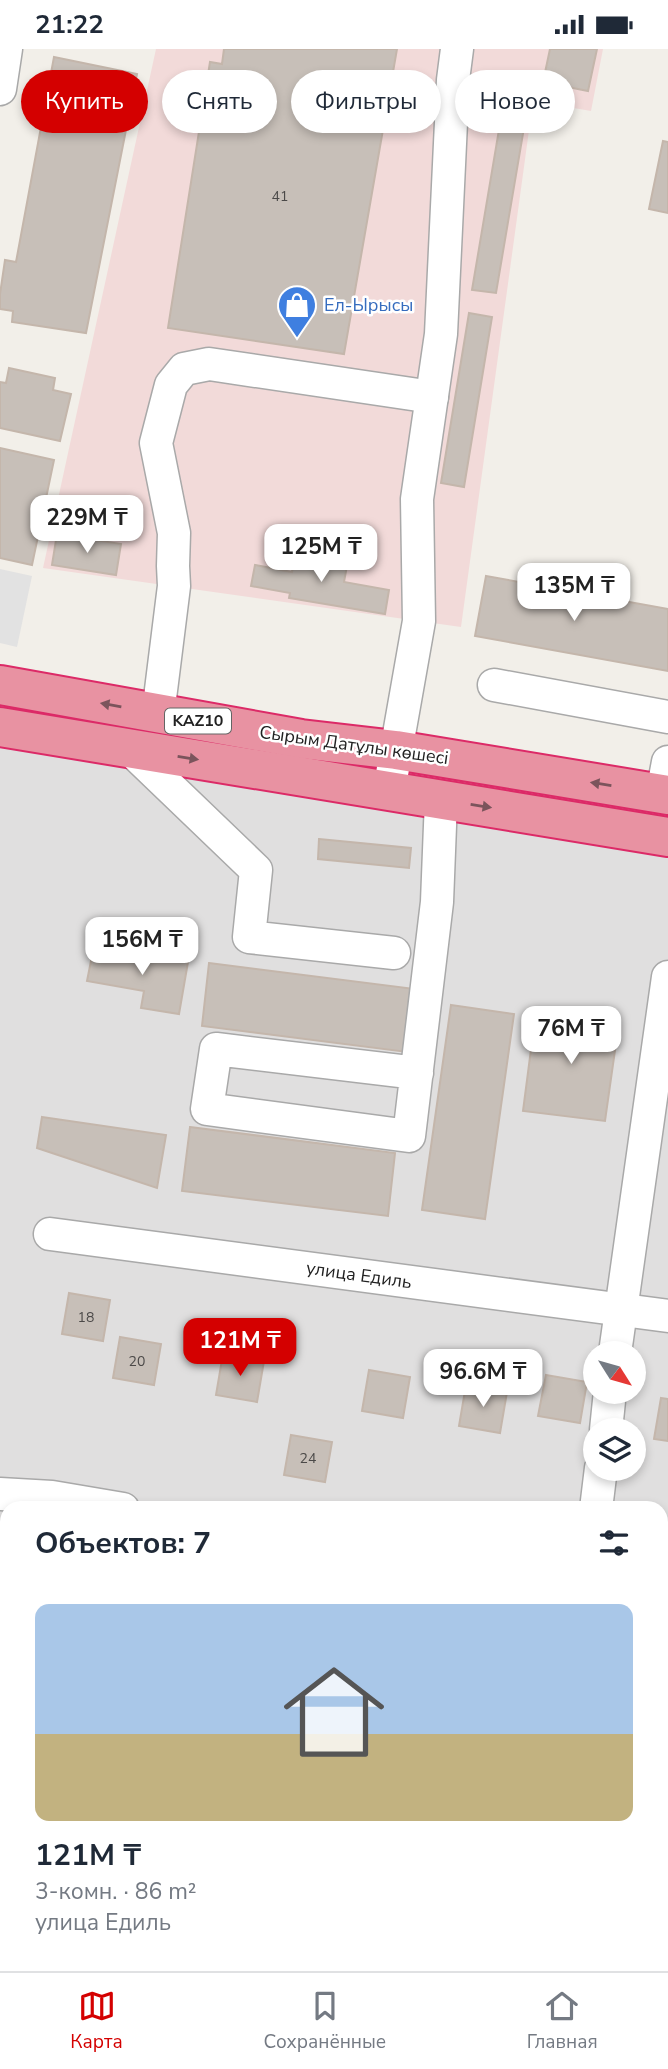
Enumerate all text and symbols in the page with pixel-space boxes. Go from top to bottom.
text: 21:22 [35,7,104,42]
chip: Купить [21,70,148,133]
chip: Снять [162,70,277,133]
chip: Фильтры [291,70,441,133]
chip: Новое [455,70,575,133]
house number: 41 [272,187,288,206]
shop icon: Ел-Ырысы [276,284,318,339]
place label: Ел-Ырысы [324,293,413,317]
pin: 229M ₸ [30,496,144,555]
text: 229M ₸ [46,502,128,533]
pin: 125M ₸ [264,525,378,584]
text: 125M ₸ [280,531,362,562]
pin: 135M ₸ [517,563,631,623]
text: 135M ₸ [533,570,615,601]
one-way arrow [100,699,122,710]
road number: KAZ10 [165,709,231,733]
street label: Сырым Датұлы көшесі [258,720,450,770]
one-way arrow [177,753,199,764]
one-way arrow [590,778,612,789]
one-way arrow [470,801,492,812]
pin: 156M ₸ [85,918,199,977]
text: 156M ₸ [101,924,183,955]
pin: 76M ₸ [522,1007,620,1066]
text: 76M ₸ [537,1013,605,1044]
street label: улица Едиль [305,1256,413,1294]
house number: 18 [78,1308,94,1327]
pin: 121M ₸ [183,1319,297,1378]
text: 121M ₸ [199,1325,281,1356]
north arrow [583,1341,646,1403]
map controls [583,1341,646,1481]
pin: 96.6M ₸ [418,1349,548,1409]
house number: 20 [129,1352,145,1371]
text: 96.6M ₸ [439,1356,527,1387]
button: layers [583,1418,646,1481]
house number: 24 [300,1449,316,1468]
text: Объектов: 7 [35,1523,211,1564]
icon: filters [595,1524,633,1562]
icon: home [271,1649,397,1775]
text: 121M ₸ [35,1835,141,1876]
text: 3-комн. · 86 m² [35,1876,197,1907]
text: улица Едиль [35,1907,171,1938]
tab: Карта [70,1987,123,2055]
tab: Сохранённые [263,1987,386,2055]
tab: Главная [527,1987,598,2055]

